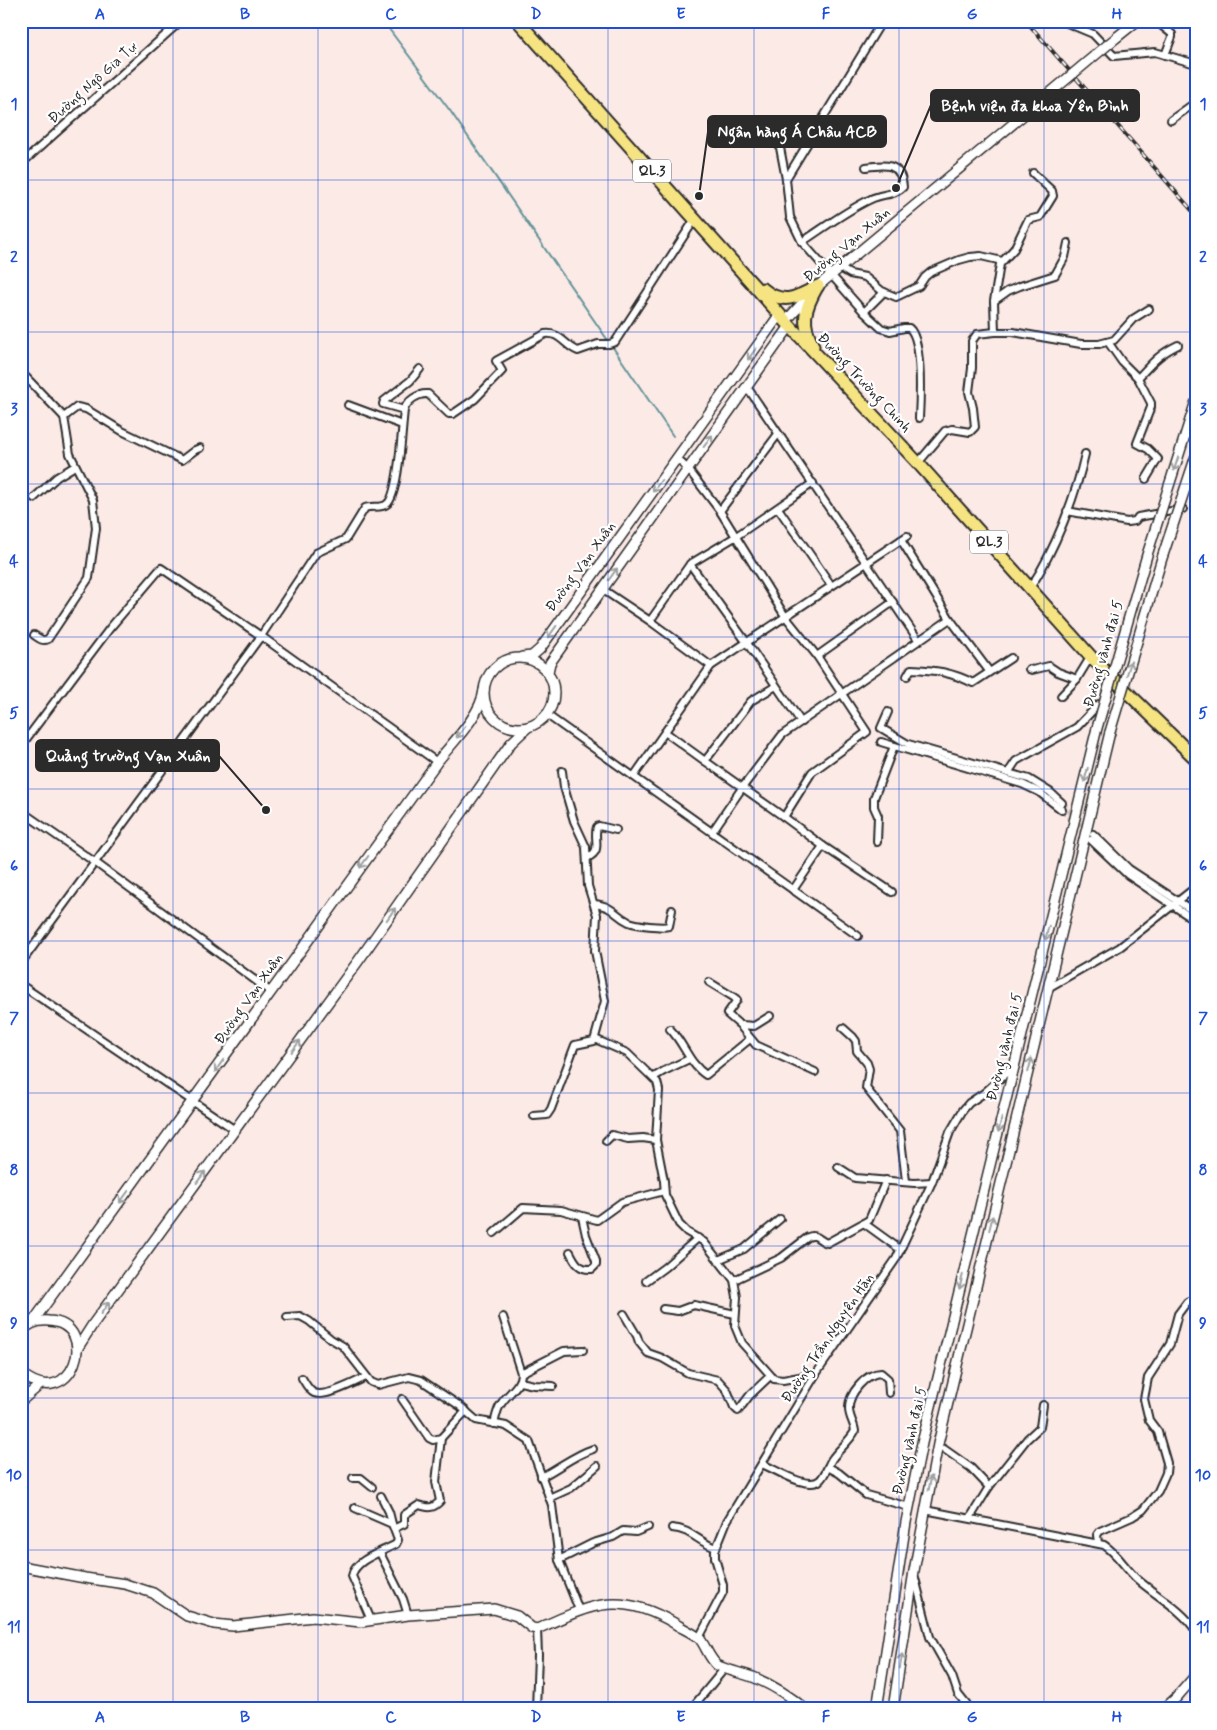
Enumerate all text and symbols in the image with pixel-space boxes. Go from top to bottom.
text: A [95,4,105,25]
text: B [240,4,250,25]
text: C [385,4,397,25]
text: D [530,4,542,25]
text: E [676,4,686,25]
text: F [822,4,831,25]
text: G [967,4,978,25]
text: H [1112,4,1123,25]
street label: Đường Ngô Gia Tự [44,37,143,129]
callout: Bệnh viện đa khoa Yên Bình [931,90,1139,121]
text: 1 [10,94,18,115]
text: 1 [1199,94,1207,115]
text: Bệnh viện đa khoa Yên Bình [941,96,1129,117]
callout: Ngân hàng Á Châu ACB [708,116,886,147]
text: Ngân hàng Á Châu ACB [717,122,877,145]
road number: QL.3 [633,160,671,182]
street label: Đường Vạn Xuân [799,203,895,288]
text: 2 [10,247,18,268]
text: 2 [1199,247,1207,268]
street label: Đường Trường Chinh [812,329,916,438]
one-way arrow [747,347,757,361]
text: 3 [10,399,18,420]
text: 3 [1199,399,1207,420]
one-way arrow [703,435,713,449]
one-way arrow [1170,456,1180,472]
one-way arrow [652,479,662,493]
street label: Đường Vạn Xuân [541,518,622,617]
road number: QL.3 [970,530,1008,554]
text: 4 [9,551,19,572]
text: 4 [1198,551,1208,572]
one-way arrow [608,567,618,581]
street label: Đường vành đai 5 [1079,598,1130,710]
one-way arrow [547,625,557,639]
one-way arrow [1125,661,1135,677]
text: 5 [9,703,19,724]
text: 5 [1198,703,1208,724]
one-way arrow [456,725,466,739]
callout: Quảng trường Vạn Xuân [36,740,219,771]
text: Quảng trường Vạn Xuân [46,746,211,769]
one-way arrow [1081,766,1090,782]
one-way arrow [359,855,369,869]
text: 6 [10,856,18,877]
text: 6 [1199,856,1207,877]
one-way arrow [386,907,396,921]
one-way arrow [1042,924,1051,940]
street label: Đường Vạn Xuân [210,949,289,1049]
street label: Đường vành đai 5 [982,991,1029,1103]
text: 7 [9,1008,19,1029]
text: 7 [1198,1008,1208,1029]
one-way arrow [291,1040,302,1053]
one-way arrow [1026,1057,1035,1073]
one-way arrow [214,1058,224,1072]
one-way arrow [995,1116,1004,1132]
text: 8 [9,1160,19,1181]
text: 8 [1198,1160,1208,1181]
one-way arrow [196,1170,206,1184]
one-way arrow [119,1190,129,1204]
one-way arrow [987,1215,997,1231]
street label: Đường Trần Nguyên Hãn [777,1269,880,1408]
one-way arrow [956,1274,966,1290]
one-way arrow [99,1302,110,1315]
text: 9 [10,1313,18,1334]
text: 9 [1199,1313,1207,1334]
street label: Đường vành đai 5 [888,1385,933,1497]
text: 10 [6,1465,22,1486]
text: 10 [1195,1465,1211,1486]
one-way arrow [926,1475,936,1491]
text: 11 [7,1617,21,1638]
text: 11 [1196,1617,1210,1638]
one-way arrow [896,1653,906,1669]
text: A [95,1707,105,1728]
text: B [240,1707,250,1728]
text: C [385,1707,397,1728]
text: D [530,1707,542,1728]
text: E [676,1707,686,1728]
text: F [822,1707,831,1728]
text: G [967,1707,978,1728]
text: H [1112,1707,1123,1728]

